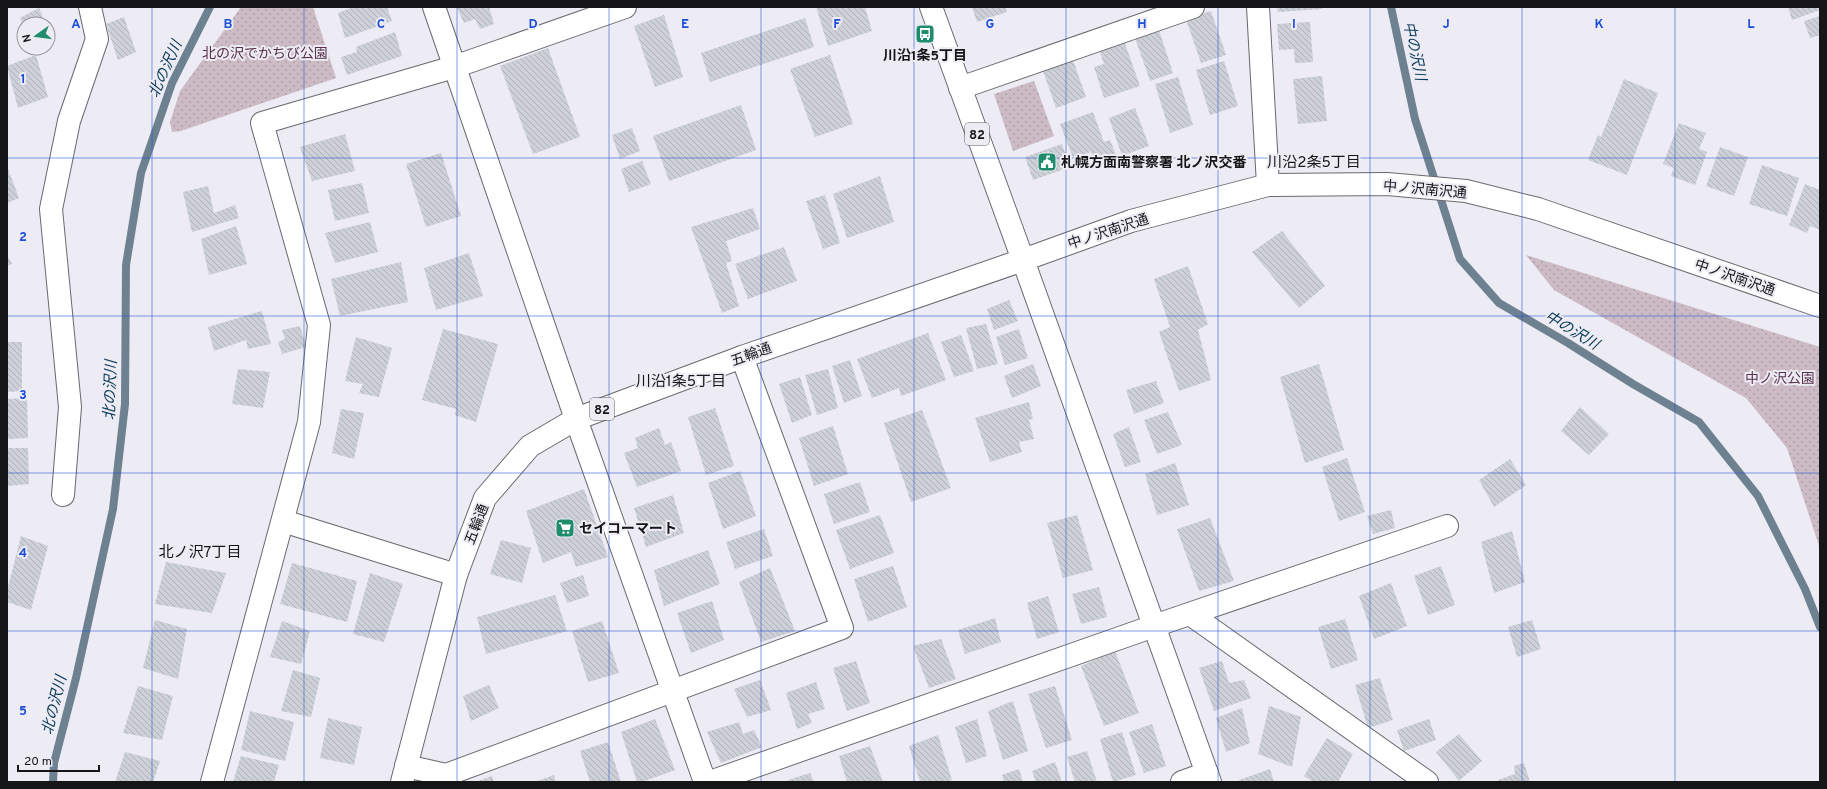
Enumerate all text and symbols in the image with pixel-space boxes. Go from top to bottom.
north arrow [16,16,56,56]
text: A [71,17,81,33]
text: B [224,17,233,33]
text: C [377,17,385,33]
text: D [528,17,538,33]
text: E [681,17,689,33]
text: F [833,17,841,33]
text: G [986,17,995,33]
text: H [1137,17,1147,33]
text: I [1292,17,1296,33]
text: J [1442,17,1450,33]
text: K [1594,17,1604,33]
text: L [1747,17,1755,33]
water label: 中の沢川 [1398,20,1429,85]
bus stop icon: 川沿1条5丁目 [914,23,936,45]
text: N [20,33,35,44]
water label: 北の沢川 [145,37,188,101]
park label: 北の沢でかちび公園 [202,45,328,63]
place label: 川沿1条5丁目 [883,47,967,65]
text: 1 [20,72,26,88]
road number: 82 [965,123,989,145]
public building icon: 札幌方面南警察署 北ノ沢交番 [1036,151,1058,173]
district label: 川沿2条5丁目 [1267,154,1361,173]
place label: 札幌方面南警察署 北ノ沢交番 [1061,155,1247,172]
street label: 中ノ沢南沢通 [1382,178,1467,203]
street label: 中ノ沢南沢通 [1066,211,1151,253]
text: 2 [19,230,27,246]
street label: 中ノ沢南沢通 [1692,257,1777,300]
water label: 中の沢川 [1541,308,1604,356]
street label: 五輪通 [729,339,774,371]
water label: 北の沢川 [101,358,122,420]
park label: 中ノ沢公園 [1745,371,1815,388]
district label: 川沿1条5丁目 [636,373,726,392]
text: 3 [19,388,27,404]
road number: 82 [590,398,614,420]
street label: 五輪通 [461,502,493,547]
supermarket icon: セイコーマート [554,517,576,539]
place label: セイコーマート [579,521,677,538]
district label: 北ノ沢7丁目 [159,543,241,563]
text: 4 [19,546,27,562]
water label: 北の沢川 [39,672,72,737]
text: 5 [19,704,27,720]
scale bar [18,747,99,773]
text: 20 m [24,754,52,770]

